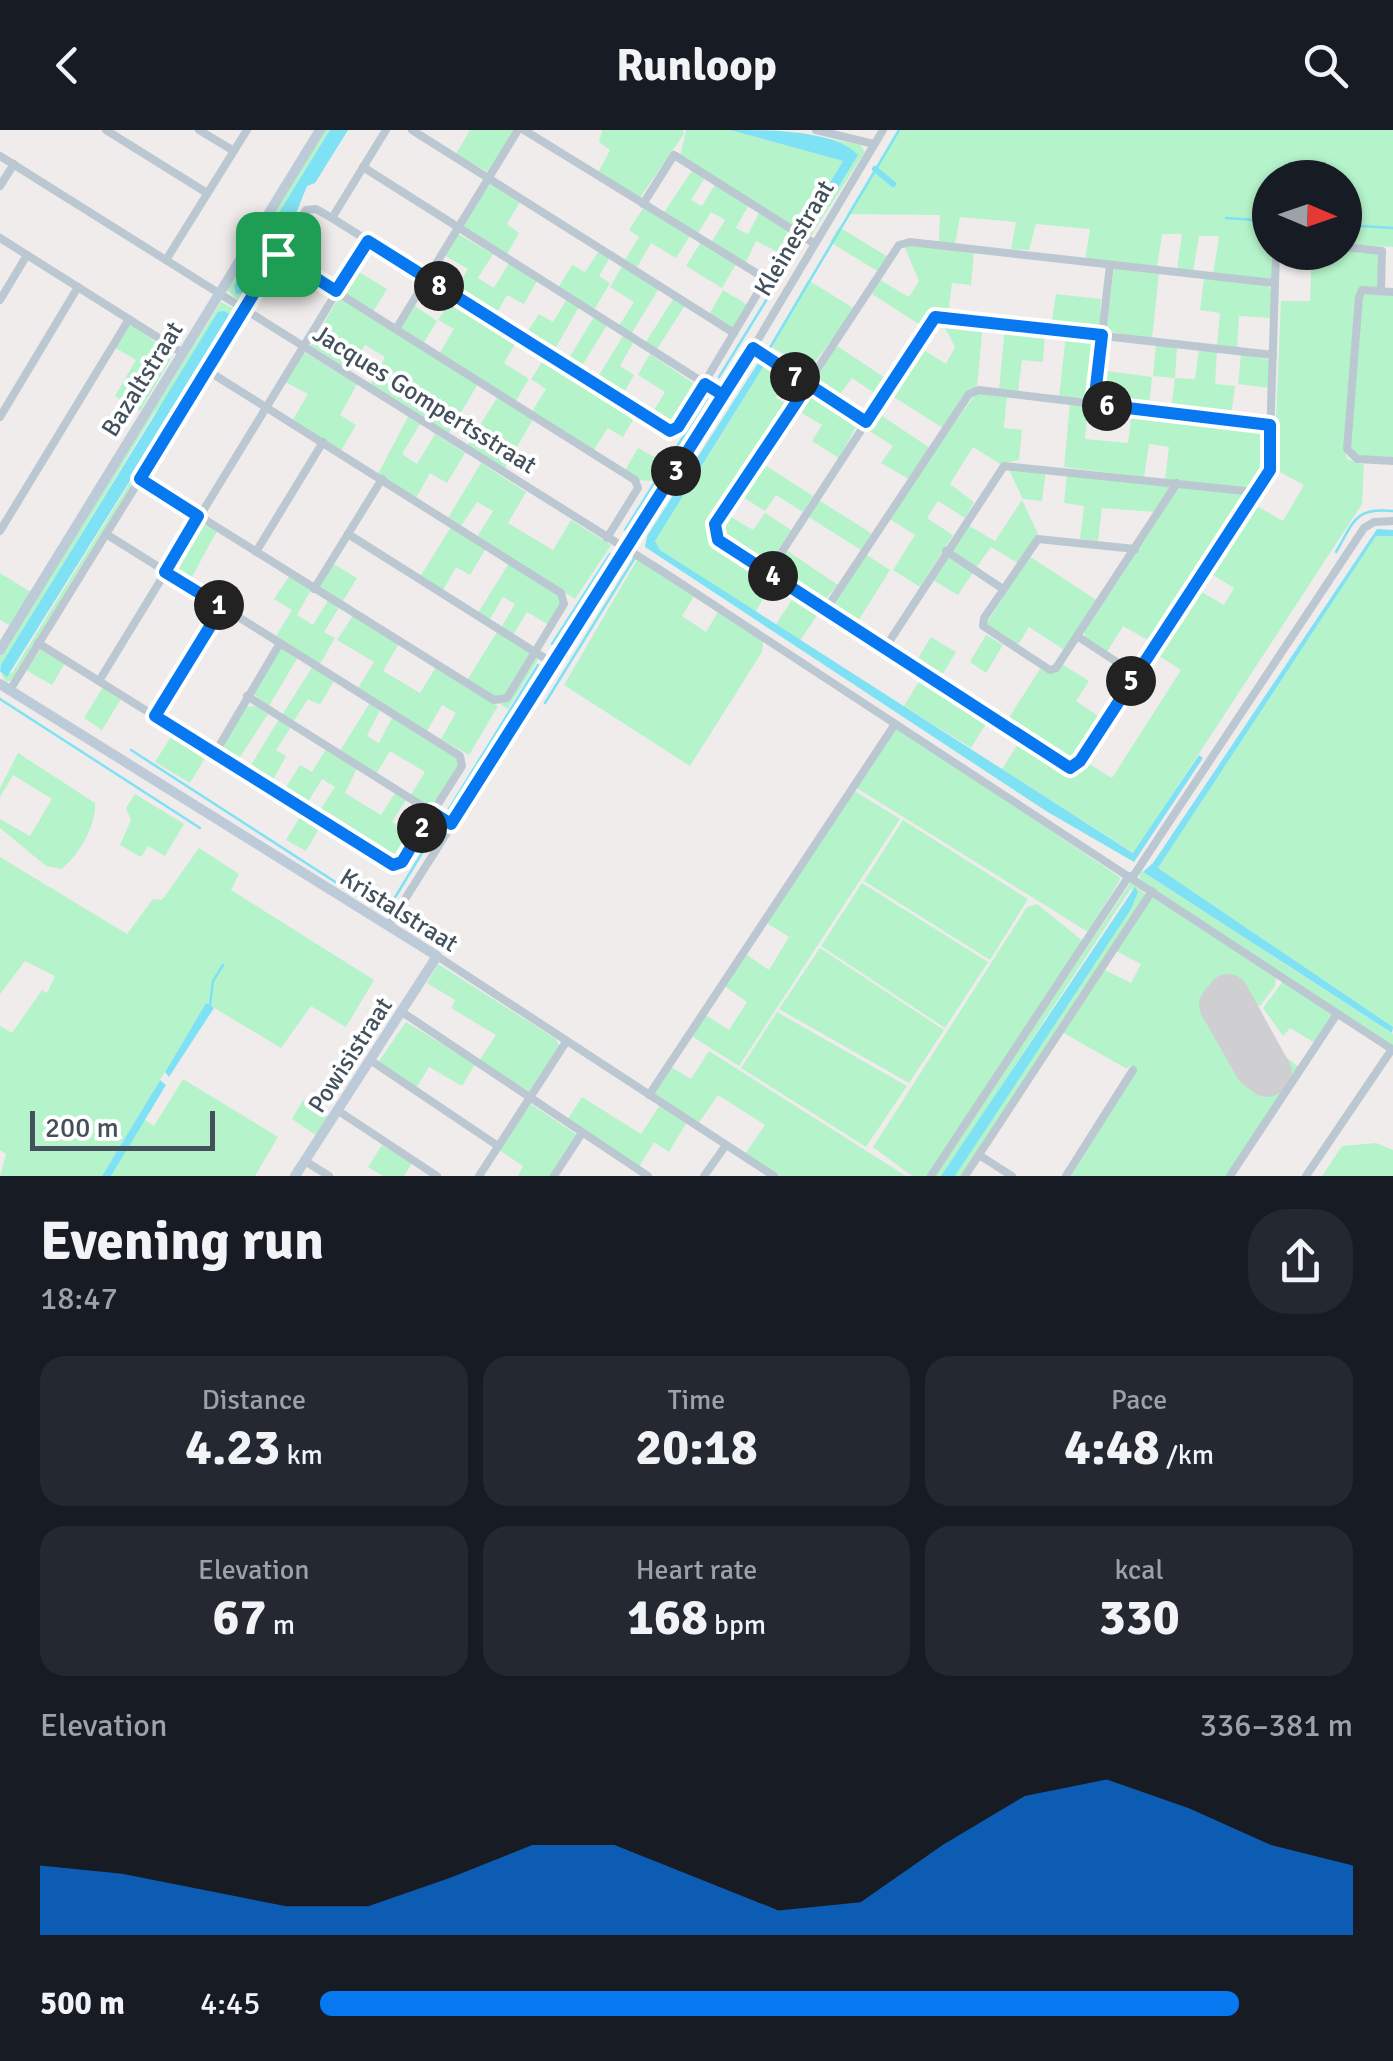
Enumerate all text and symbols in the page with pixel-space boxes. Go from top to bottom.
icon: back [40,38,95,93]
text: Runloop [616,38,777,93]
icon: search [1298,38,1353,93]
north arrow [1252,160,1362,270]
map controls [1252,160,1362,270]
street label: Kleinestraat [747,174,841,302]
pin [236,212,321,297]
icon: arrive [251,227,306,282]
pin: 8 [414,261,464,311]
text: 8 [431,269,447,303]
street label: Bazaltstraat [94,316,190,442]
street label: Jacques Gompertsstraat [308,318,543,480]
pin: 7 [770,352,820,402]
text: 7 [787,360,803,394]
pin: 6 [1082,381,1132,431]
text: 6 [1099,389,1115,423]
pin: 3 [651,446,701,496]
text: 3 [668,454,684,488]
pin: 4 [748,551,798,601]
text: 4 [765,559,781,593]
pin: 1 [194,580,244,630]
text: 1 [211,588,227,622]
pin: 5 [1106,656,1156,706]
text: 5 [1123,664,1139,698]
pin: 2 [397,803,447,853]
text: 2 [414,811,430,845]
street label: Kristalstraat [334,861,464,959]
street label: Powisistraat [301,991,399,1119]
scale bar [30,1106,215,1150]
text: 200 m [45,1111,119,1145]
text: Evening run [40,1207,324,1275]
button: share [1248,1209,1353,1314]
text: 18:47 [40,1279,118,1318]
text: Distance [202,1383,306,1417]
text: Time [668,1383,725,1417]
text: Pace [1111,1383,1167,1417]
text: 4.23 [185,1417,280,1479]
text: 20:18 [635,1417,758,1479]
text: 4:48 [1064,1417,1160,1479]
text: km [280,1438,323,1472]
text: /km [1160,1438,1214,1472]
text: Elevation [198,1553,310,1587]
text: Heart rate [636,1553,757,1587]
text: kcal [1115,1553,1164,1587]
text: 67 [213,1587,267,1649]
text: 168 [627,1587,708,1649]
text: 330 [1099,1587,1180,1649]
text: m [267,1608,295,1642]
text: bpm [708,1608,766,1642]
text: Elevation [40,1706,167,1745]
text: 336–381 m [1200,1706,1353,1745]
text: 500 m [40,1984,125,2023]
text: 4:45 [200,1984,260,2023]

